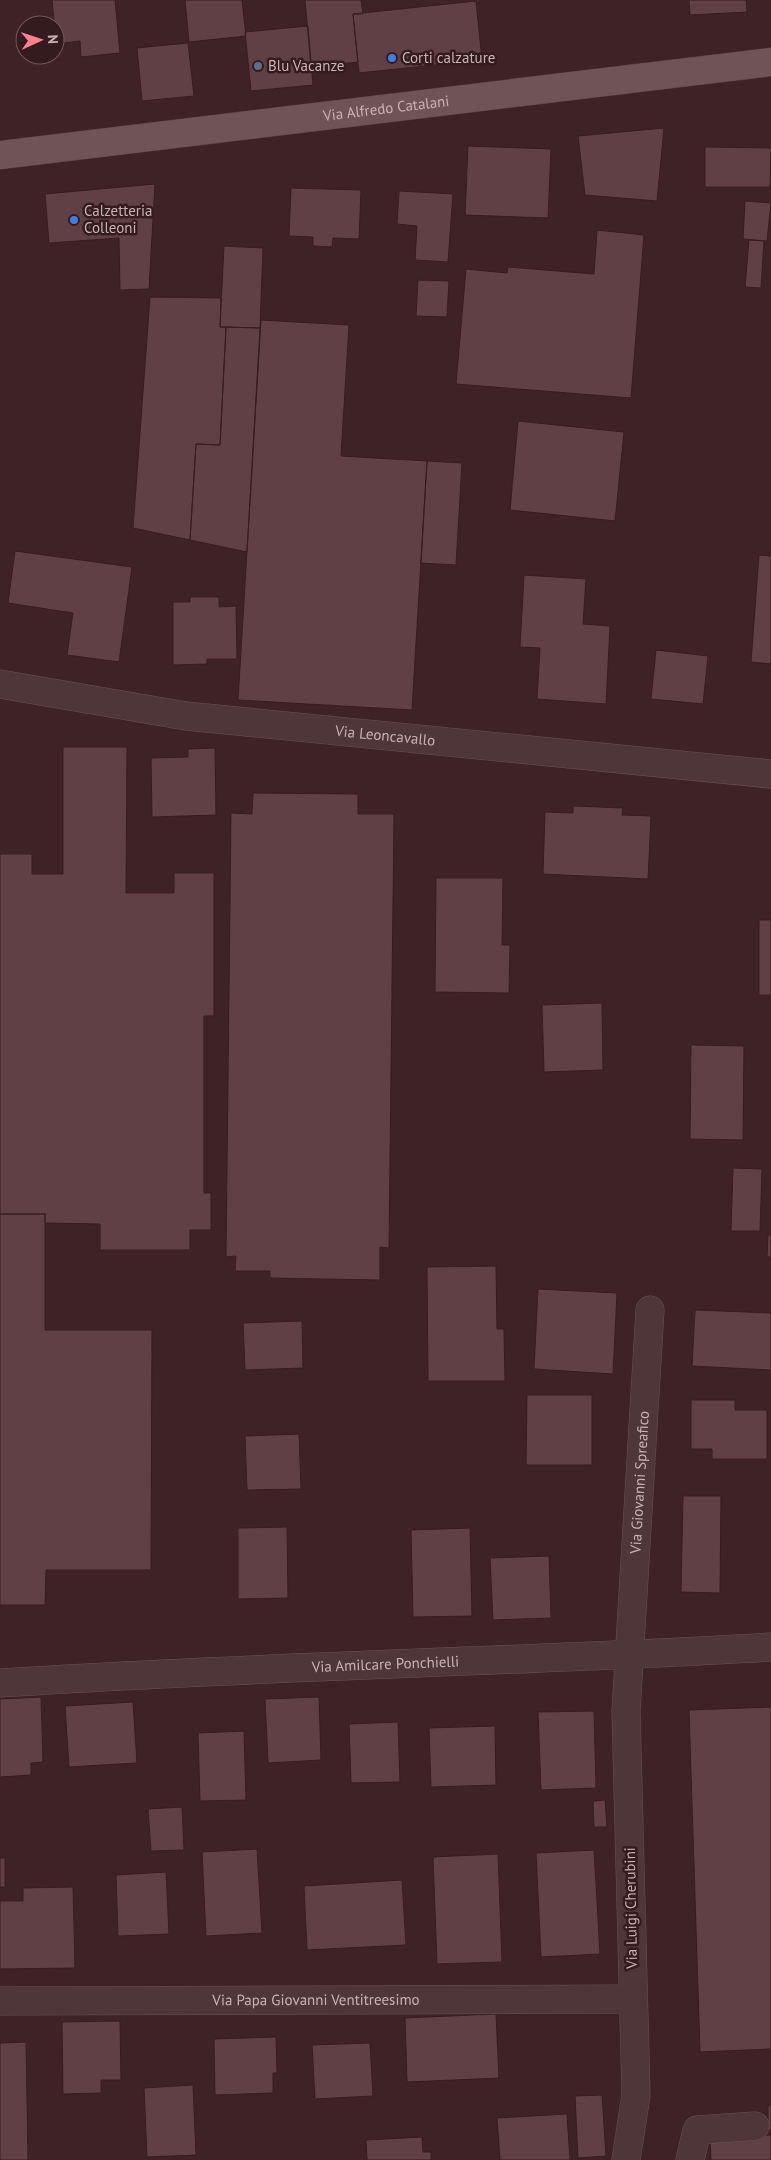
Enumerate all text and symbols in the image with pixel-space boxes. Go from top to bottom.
north arrow [15,15,65,65]
text: N [44,34,62,44]
place label: Corti calzature [402,48,495,67]
marker: Corti calzature [386,52,398,64]
place label: Blu Vacanze [268,56,345,75]
marker: Blu Vacanze [252,60,264,72]
street label: Via Alfredo Catalani [321,91,450,125]
place label: Calzetteria Colleoni [84,201,152,237]
marker: Calzetteria Colleoni [68,214,80,226]
street label: Via Leoncavallo [333,721,436,750]
street label: Via Giovanni Spreafico [625,1410,653,1555]
street label: Via Amilcare Ponchielli [310,1651,460,1676]
street label: Via Luigi Cherubini [620,1847,641,1970]
street label: Via Papa Giovanni Ventitreesimo [211,1990,420,2009]

